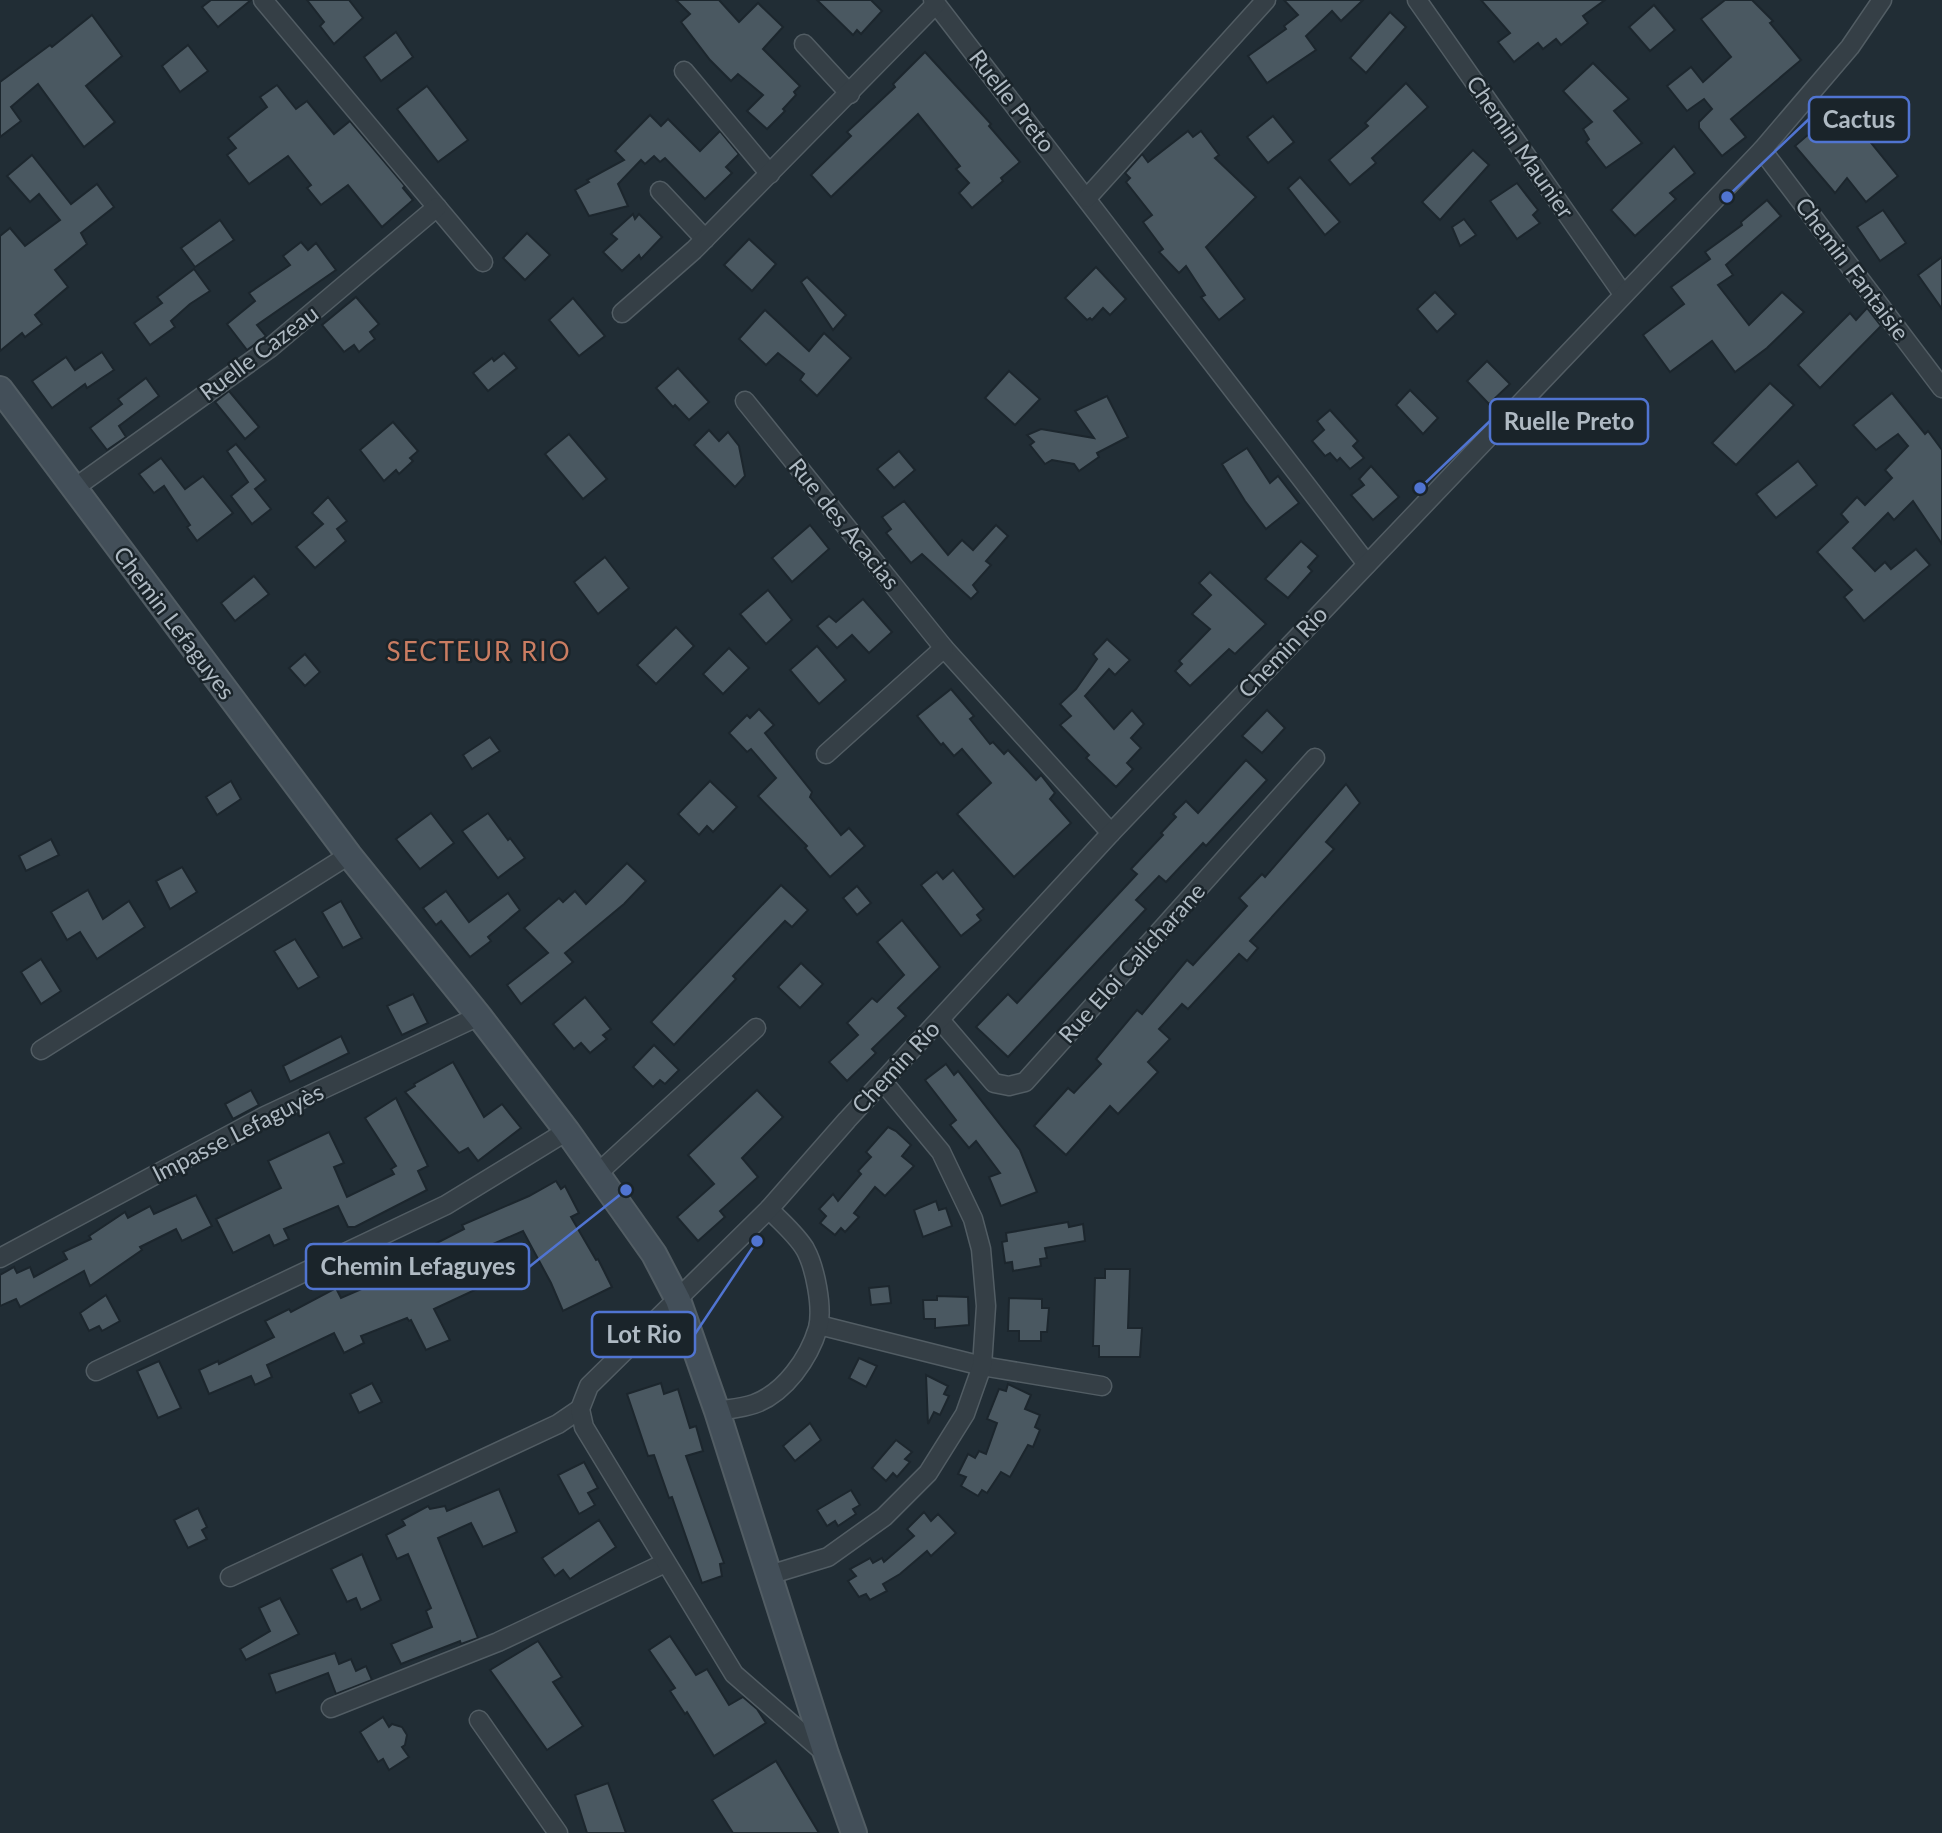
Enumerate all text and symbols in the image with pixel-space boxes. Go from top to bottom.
street label: Ruelle Preto [964,43,1062,157]
street label: Chemin Maunier [1461,70,1581,224]
callout: Cactus [1809,97,1909,142]
text: Cactus [1823,104,1895,133]
street label: Chemin Fantaisie [1790,191,1916,345]
street label: Ruelle Cazeau [194,299,323,406]
callout: Ruelle Preto [1490,399,1648,444]
text: Ruelle Preto [1504,406,1634,435]
street label: Rue des Acacias [783,452,906,595]
street label: Chemin Lefaguyes [108,540,241,704]
street label: Chemin Rio [1232,600,1333,703]
district label: SECTEUR RIO [387,635,571,667]
street label: Rue Eloi Calicharane [1052,877,1210,1048]
street label: Chemin Rio [845,1014,945,1118]
street label: Impasse Lefaguyès [147,1077,328,1187]
callout: Chemin Lefaguyes [306,1244,529,1289]
text: Chemin Lefaguyes [321,1251,515,1280]
callout: Lot Rio [592,1312,695,1357]
text: Lot Rio [606,1319,682,1348]

